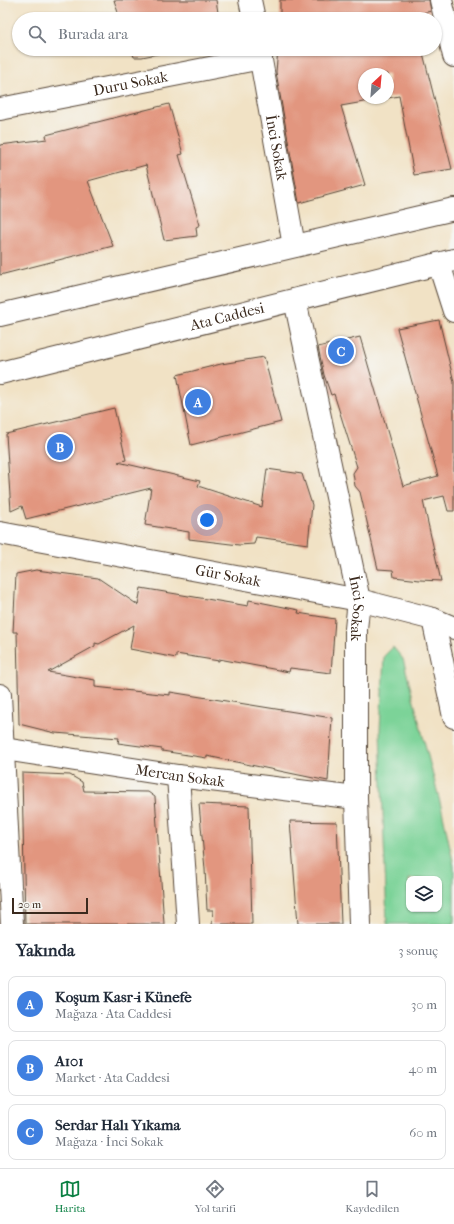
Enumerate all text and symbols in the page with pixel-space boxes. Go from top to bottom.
search box [12,12,442,56]
icon: search [26,23,48,45]
text: Burada ara [58,25,128,43]
street label: Duru Sokak [92,67,170,100]
north arrow [358,68,394,104]
street label: İnci Sokak [262,113,291,182]
street label: Ata Caddesi [187,298,267,335]
pin: C [328,336,354,366]
pin: A [185,387,211,417]
pin: B [47,432,73,462]
your location [197,510,217,530]
street label: Gür Sokak [194,561,263,591]
street label: İnci Sokak [345,574,368,642]
street label: Mercan Sokak [134,760,226,791]
map controls [406,876,442,912]
button: layers [406,876,442,912]
scale bar [12,896,88,915]
text: 20 m [18,898,41,911]
text: Yakında [16,940,75,960]
text: 3 sonuç [398,943,438,958]
text: Koşum Kasr-i Künefe [55,988,192,1006]
text: A [26,997,34,1012]
text: 30 m [411,997,437,1012]
text: Mağaza · Ata Caddesi [55,1006,172,1021]
text: A101 [55,1052,84,1070]
text: B [26,1061,34,1076]
text: 40 m [409,1061,437,1076]
text: Market · Ata Caddesi [55,1070,170,1085]
text: Serdar Halı Yıkama [55,1116,180,1134]
text: C [26,1125,34,1140]
text: 60 m [409,1125,437,1140]
text: Mağaza · İnci Sokak [55,1134,163,1149]
tab: Harita [55,1178,85,1215]
tab: Yol tarifi [195,1178,236,1215]
tab: Kaydedilen [345,1178,399,1215]

